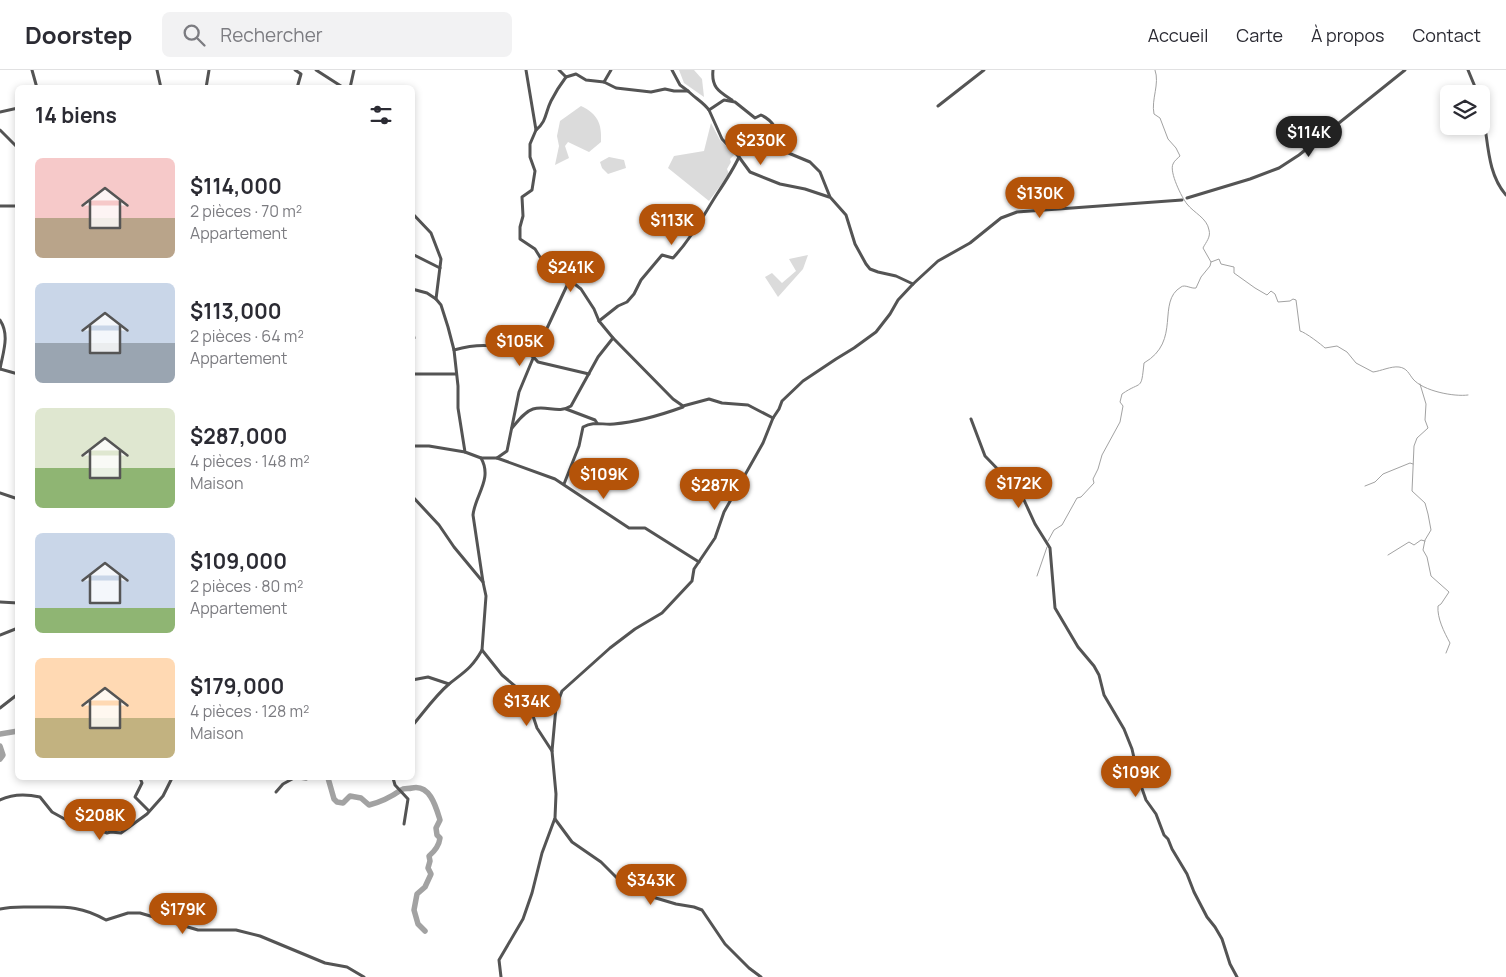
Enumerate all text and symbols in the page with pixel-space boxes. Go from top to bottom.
search box [162,12,512,57]
text: Doorstep [25,18,132,51]
icon: search [180,21,208,49]
text: Rechercher [220,22,323,48]
text: Accueil [1148,23,1208,47]
text: Carte [1236,23,1283,47]
text: À propos [1311,23,1384,47]
text: Contact [1412,23,1481,47]
map controls [1440,85,1490,135]
button: layers [1440,85,1490,135]
text: 14 biens [35,101,117,129]
icon: filters [367,101,395,129]
pin: $114K [1274,116,1344,158]
text: $114K [1287,121,1331,143]
pin: $230K [726,124,796,166]
text: $230K [736,129,786,151]
text: $114,000 [190,172,282,200]
pin: $130K [1005,176,1075,219]
icon: home [75,178,135,238]
text: $130K [1016,182,1064,204]
text: 2 pièces · 70 m² [190,200,302,222]
pin: $113K [637,204,707,246]
text: $113K [650,209,694,231]
text: Appartement [190,222,287,244]
pin: $241K [536,250,606,293]
text: $241K [548,256,594,278]
text: $113,000 [190,297,282,325]
icon: home [75,303,135,363]
pin: $105K [485,324,555,367]
text: 2 pièces · 64 m² [190,325,304,347]
text: $105K [496,330,544,352]
text: Appartement [190,347,287,369]
text: $287,000 [190,422,287,450]
icon: home [75,428,135,488]
text: 4 pièces · 148 m² [190,450,310,472]
pin: $109K [569,458,639,500]
text: $109K [580,463,628,485]
pin: $172K [984,466,1054,509]
pin: $287K [680,468,750,511]
text: Maison [190,472,243,494]
text: $172K [996,472,1042,494]
text: $287K [691,474,739,496]
text: $109,000 [190,547,287,575]
icon: home [75,553,135,613]
text: 2 pièces · 80 m² [190,575,304,597]
text: Appartement [190,597,287,619]
text: $179,000 [190,672,284,700]
icon: home [75,678,135,738]
pin: $134K [492,684,562,727]
text: $134K [504,690,550,712]
text: 4 pièces · 128 m² [190,700,309,722]
text: Maison [190,722,243,744]
pin: $109K [1101,756,1171,798]
text: $109K [1112,761,1160,783]
pin: $208K [65,798,135,841]
text: $208K [75,804,125,826]
pin: $343K [616,864,686,906]
text: $343K [627,869,675,891]
pin: $179K [148,892,218,935]
text: $179K [160,898,206,920]

